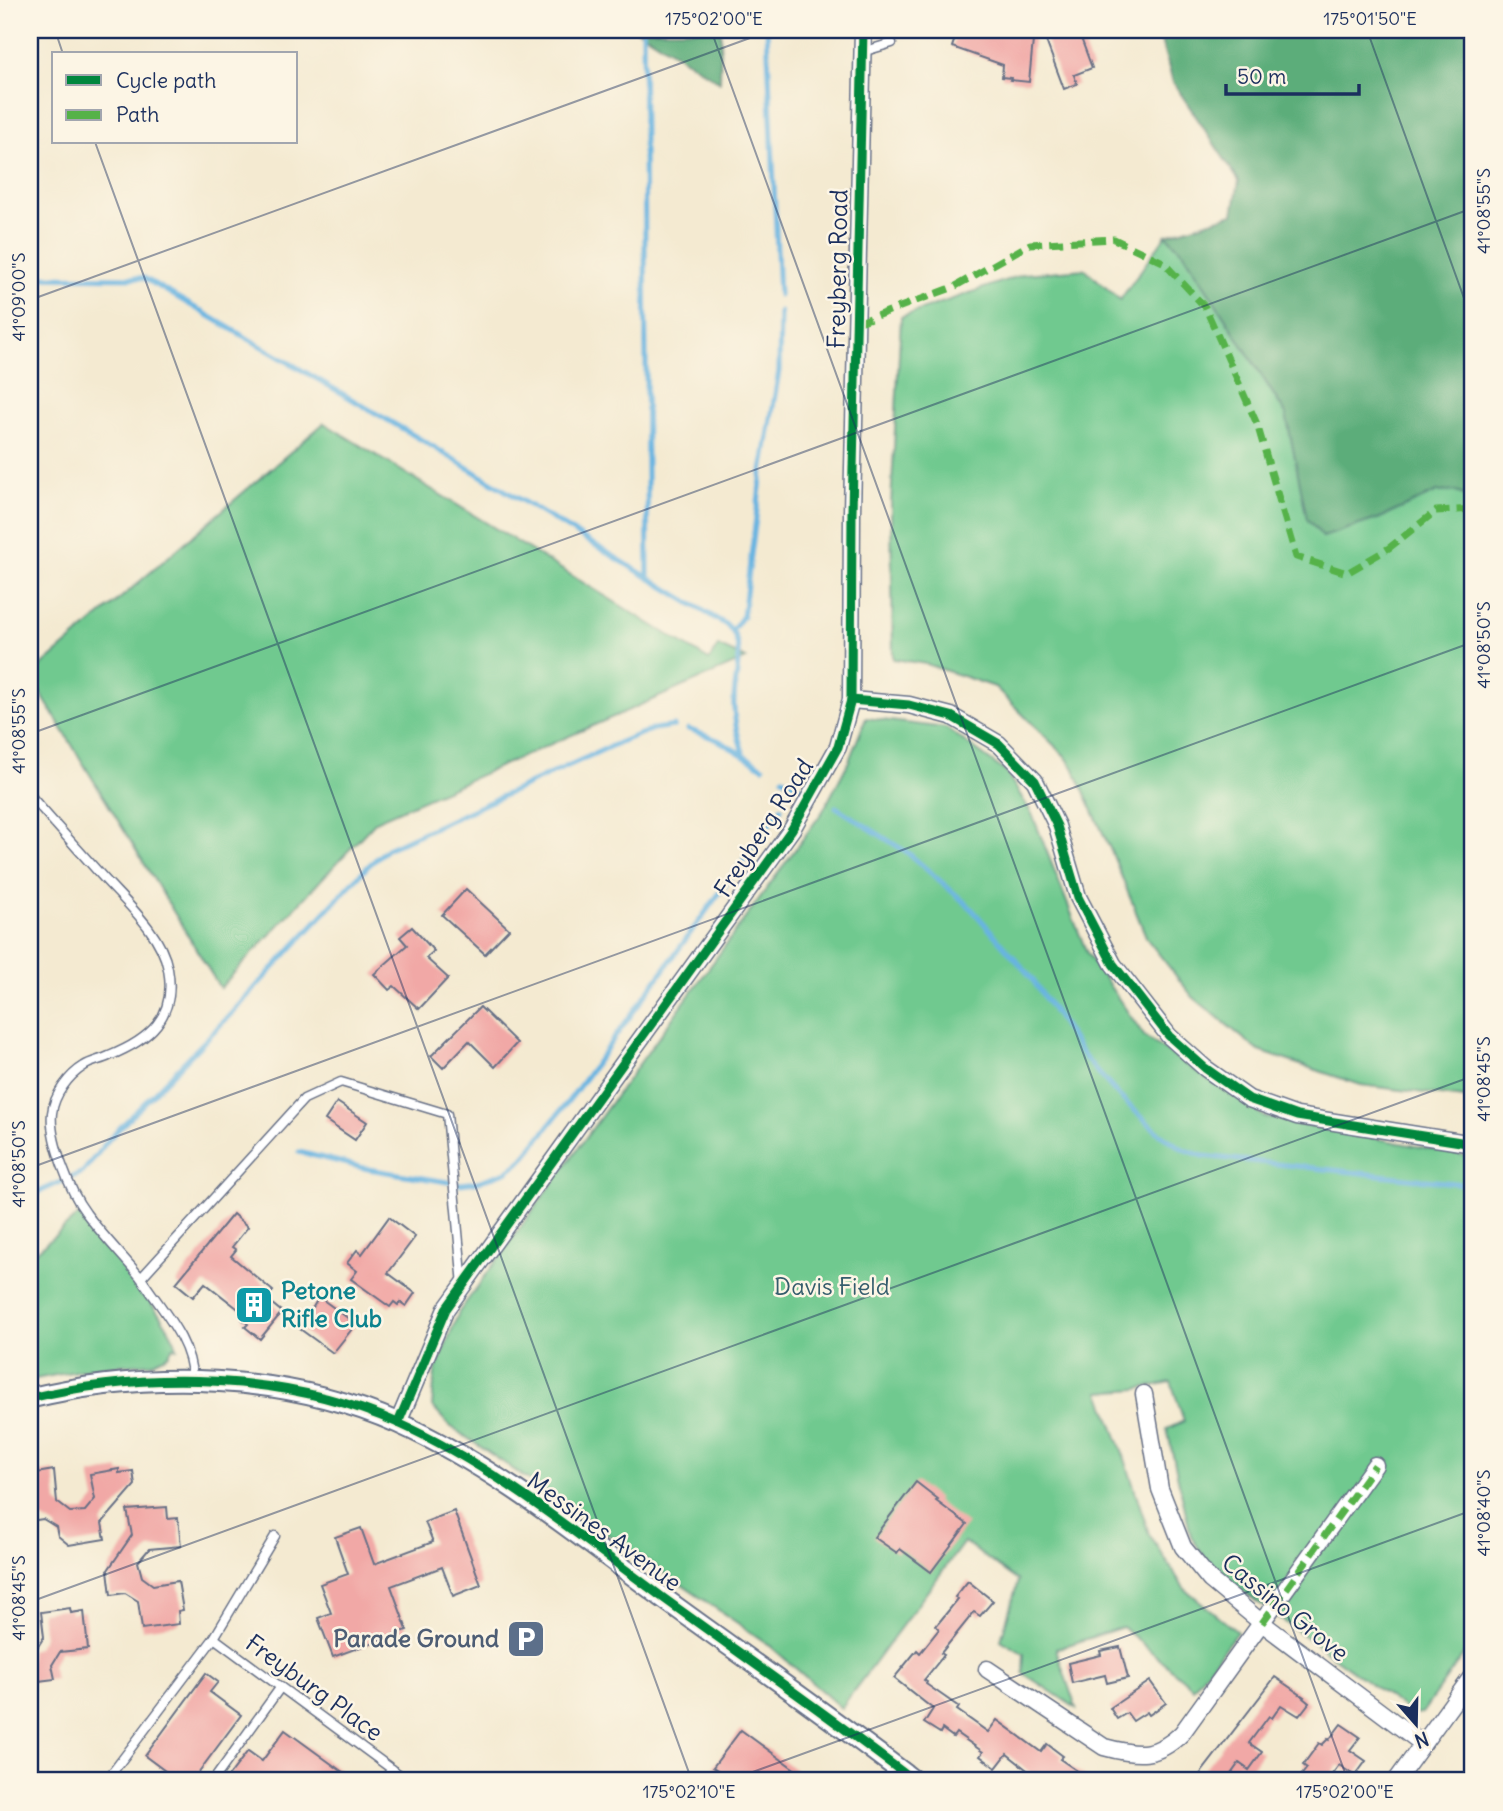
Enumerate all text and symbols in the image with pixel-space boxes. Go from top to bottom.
text: 175°02'00"E [665,7,763,30]
text: 175°01'50"E [1323,7,1417,30]
legend [52,52,298,144]
scale bar [1226,52,1360,96]
text: 50 m [1237,63,1286,90]
text: Cycle path [116,67,216,94]
text: Path [116,101,159,128]
text: 41°08'55"S [1472,168,1495,254]
street label: Freyberg Road [821,189,853,349]
text: 41°09'00"S [7,253,30,341]
text: 41°08'50"S [1472,601,1495,689]
text: 41°08'55"S [7,688,30,774]
street label: Freyberg Road [707,752,819,902]
text: 41°08'45"S [1472,1036,1495,1122]
text: 41°08'50"S [7,1120,30,1208]
park label: Davis Field [774,1271,890,1301]
place label: Petone Rifle Club [281,1275,382,1333]
building icon: Petone Rifle Club [233,1284,275,1326]
street label: Messines Avenue [522,1465,688,1597]
text: 41°08'40"S [1472,1470,1495,1556]
street label: Cassino Grove [1216,1547,1355,1668]
text: 41°08'45"S [7,1555,30,1641]
parking icon: Parade Ground [505,1618,547,1660]
place label: Parade Ground [333,1623,499,1653]
street label: Freyburg Place [240,1627,389,1747]
north arrow [1380,1688,1450,1758]
text: N [1412,1726,1432,1753]
text: 175°02'10"E [642,1780,736,1803]
text: 175°02'00"E [1296,1780,1394,1803]

